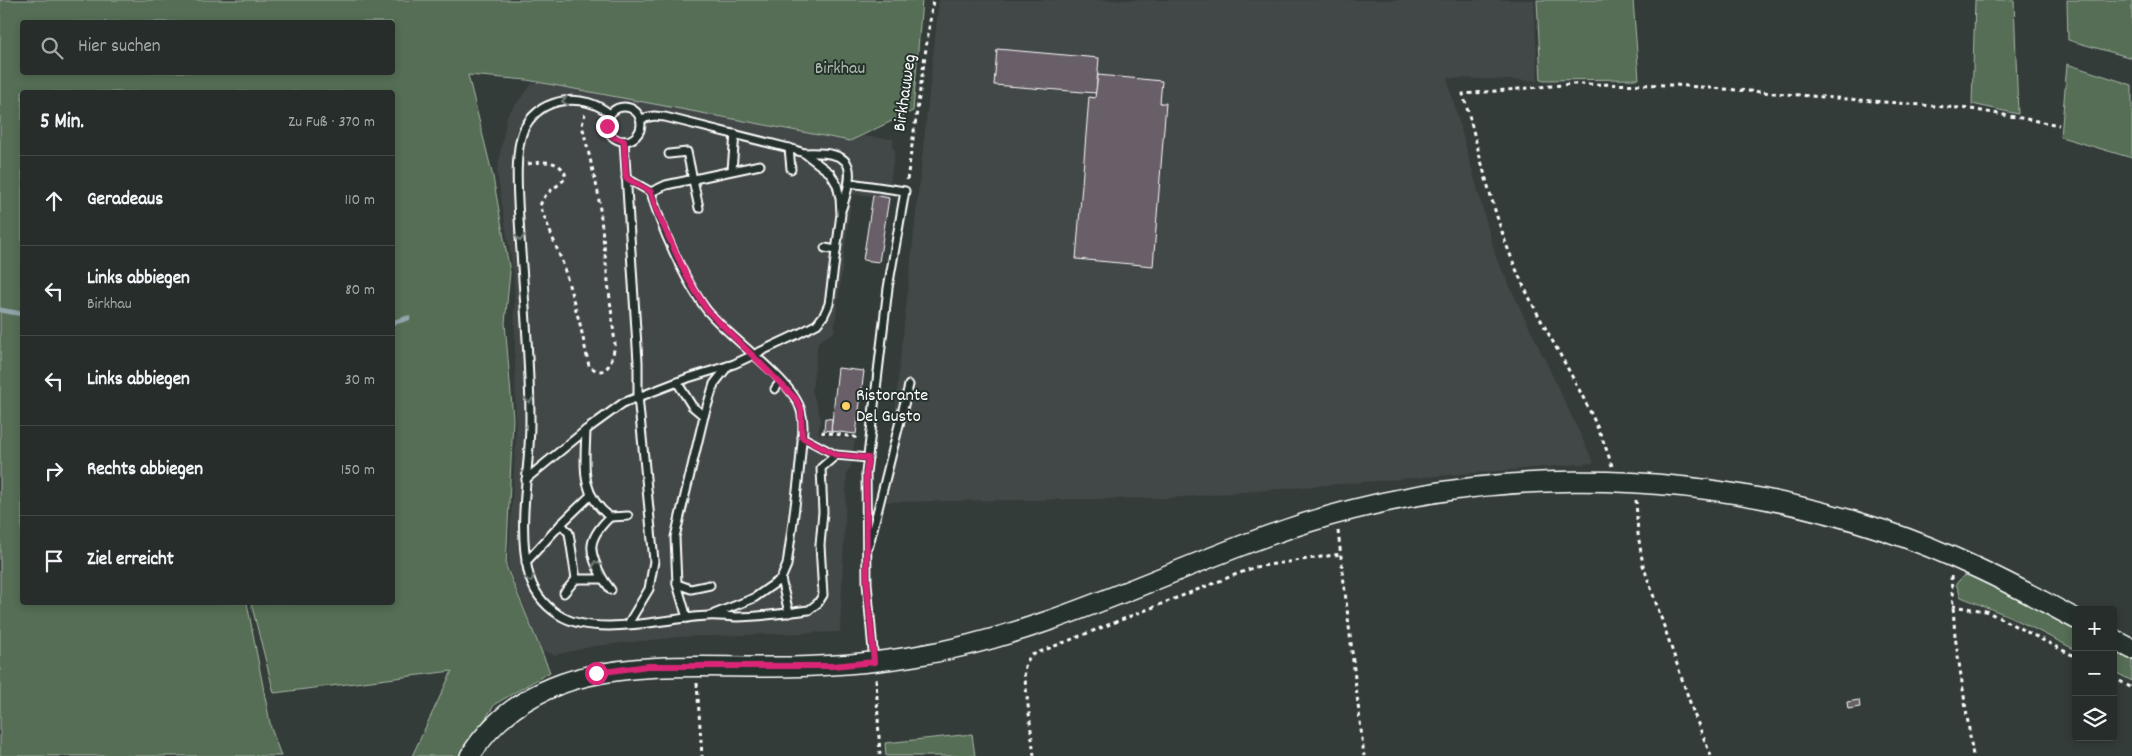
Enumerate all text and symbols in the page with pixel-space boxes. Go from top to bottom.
search box [20,20,395,75]
icon: search [38,34,66,62]
text: Hier suchen [78,34,161,61]
street label: Birkhauweg [888,53,924,133]
park label: Birkhau [815,57,865,82]
one-way arrow [561,95,569,106]
text: 5 Min. [40,108,84,138]
text: Zu Fuß · 370 m [288,111,375,134]
route end [596,115,619,138]
icon: ahead [40,187,68,215]
text: Geradeaus [87,187,163,214]
text: 110 m [345,189,375,212]
one-way arrow [515,234,526,242]
text: Links abbiegen [87,266,190,293]
icon: left [40,277,68,305]
text: 80 m [345,279,375,302]
text: Birkhau [87,293,132,316]
icon: left [40,367,68,395]
text: Links abbiegen [87,367,190,394]
text: 30 m [345,369,375,392]
place label: Ristorante Del Gusto [856,384,928,430]
one-way arrow [523,397,534,405]
marker: Ristorante Del Gusto [840,400,852,412]
icon: right [40,457,68,485]
text: Rechts abbiegen [87,457,203,484]
text: 150 m [341,459,375,482]
icon: arrive [40,547,68,575]
text: Ziel erreicht [87,547,174,574]
one-way arrow [592,560,602,569]
one-way arrow [525,575,535,583]
map controls [2072,606,2117,741]
button: + [2072,606,2117,651]
button: − [2072,651,2117,696]
route start [585,662,608,685]
button: layers [2072,696,2117,741]

